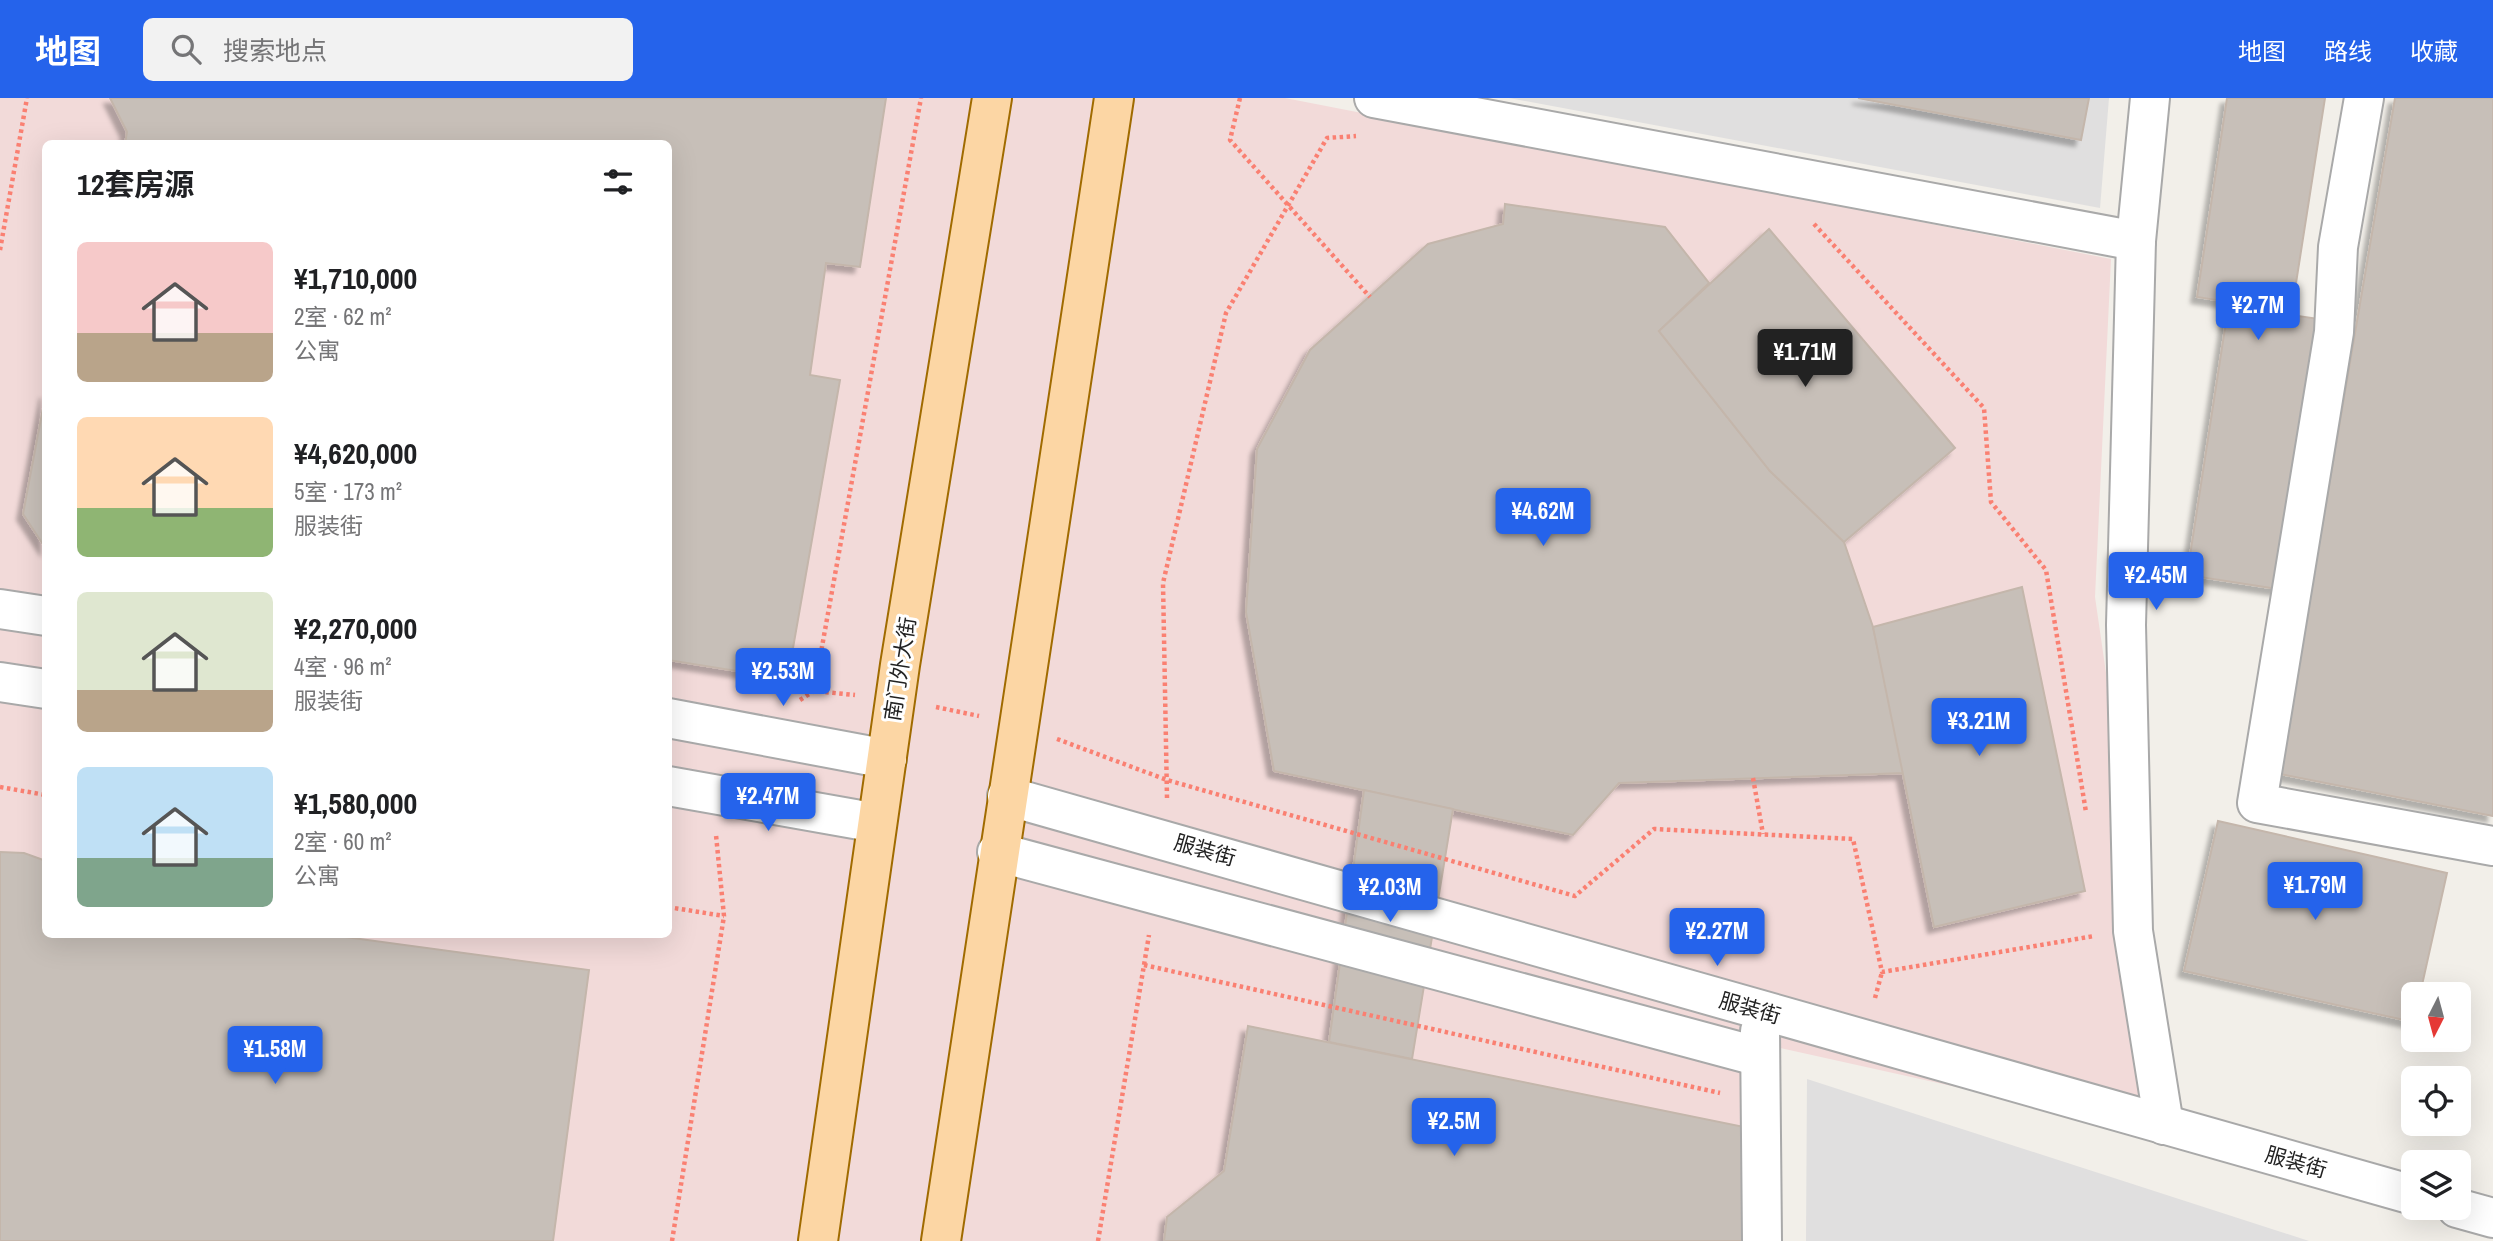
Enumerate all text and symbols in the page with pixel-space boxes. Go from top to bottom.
search box [143,18,633,81]
text: 地图 [35,29,101,73]
icon: search [167,30,205,68]
text: 搜索地点 [223,33,327,68]
text: 地图 [2238,35,2286,67]
text: 路线 [2324,35,2372,67]
text: 收藏 [2410,35,2458,67]
icon: filters [599,163,637,201]
text: 12套房源 [77,164,194,204]
text: ¥1,710,000 [294,258,417,298]
icon: home [133,270,217,354]
pin: ¥2.7M [2209,282,2307,342]
text: ¥2.7M [2232,289,2284,320]
text: 2室 · 62 m² [294,301,391,332]
pin: ¥1.71M [1748,330,1862,389]
text: 公寓 [294,335,340,366]
text: ¥1.71M [1774,336,1836,367]
text: ¥4,620,000 [294,433,417,473]
icon: home [133,445,217,529]
text: 5室 · 173 m² [294,476,402,507]
pin: ¥4.62M [1486,489,1600,548]
text: ¥4.62M [1512,495,1574,526]
text: 服装街 [294,510,363,541]
pin: ¥2.45M [2099,552,2213,612]
text: ¥2.45M [2125,559,2187,590]
text: ¥2,270,000 [294,608,417,648]
street label: 南门外大街 [877,615,923,723]
icon: home [133,620,217,704]
pin: ¥2.53M [726,648,840,708]
text: 4室 · 96 m² [294,651,391,682]
text: ¥2.53M [752,655,814,686]
text: 服装街 [294,685,363,716]
pin: ¥3.21M [1922,698,2036,758]
text: ¥3.21M [1948,705,2010,736]
pin: ¥2.47M [711,774,825,833]
text: ¥2.47M [737,780,799,811]
text: ¥1,580,000 [294,783,417,823]
icon: home [133,795,217,879]
text: 2室 · 60 m² [294,826,391,857]
street label: 服装街 [1171,827,1239,873]
text: 公寓 [294,860,340,891]
pin: ¥1.79M [2258,862,2372,922]
pin: ¥2.03M [1333,864,1447,924]
text: ¥1.79M [2284,869,2346,900]
text: ¥2.03M [1359,871,1421,902]
pin: ¥2.27M [1660,908,1774,968]
text: ¥2.27M [1686,915,1748,946]
north arrow [2401,982,2471,1052]
map controls [2401,982,2471,1220]
street label: 服装街 [1716,985,1784,1031]
pin: ¥1.58M [218,1026,332,1086]
text: ¥1.58M [244,1033,306,1064]
button: locate [2401,1066,2471,1136]
pin: ¥2.5M [1405,1098,1503,1158]
text: ¥2.5M [1428,1105,1480,1136]
street label: 服装街 [2262,1139,2330,1185]
button: layers [2401,1150,2471,1220]

